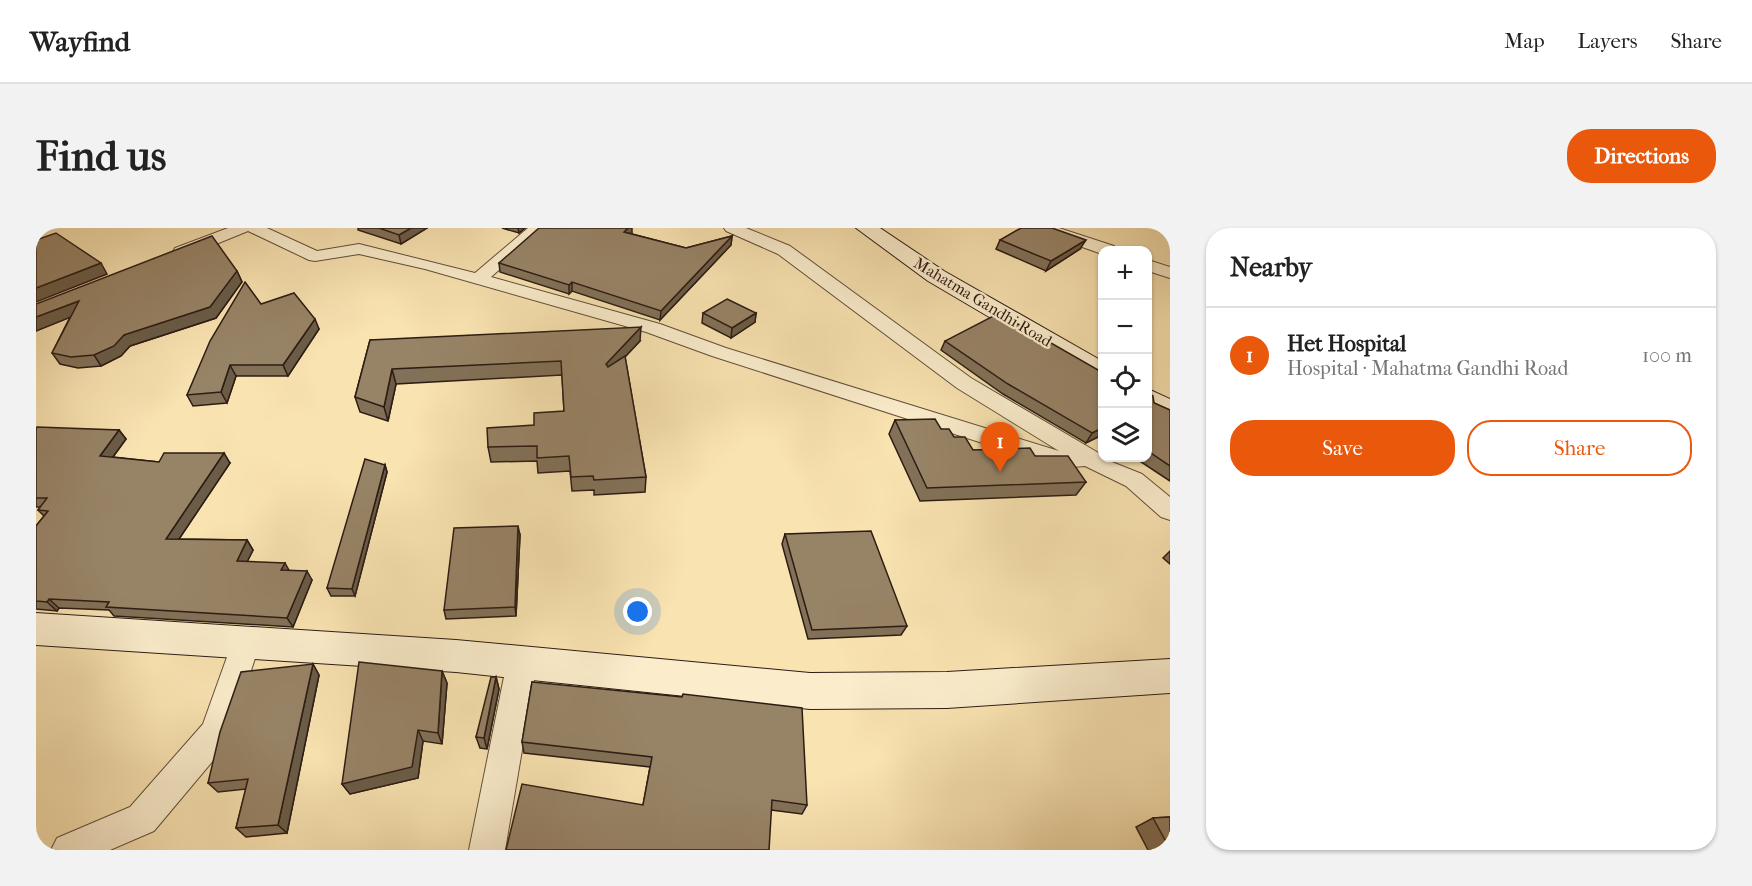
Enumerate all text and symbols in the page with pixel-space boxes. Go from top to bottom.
text: Wayfind [30,25,130,58]
text: Map [1504,29,1545,53]
text: Layers [1578,29,1637,53]
text: Share [1670,29,1722,53]
button: Directions [1567,129,1716,183]
text: Find us [36,132,166,181]
map controls [1098,246,1152,462]
button: + [1098,246,1152,300]
text: Nearby [1230,252,1312,283]
street label: Mahatma Gandhi Road [911,253,1056,351]
button: − [1098,300,1152,354]
text: Het Hospital [1287,331,1406,357]
text: 1 [1246,344,1253,367]
text: 100 m [1642,344,1692,367]
button: locate [1098,354,1152,408]
text: Hospital · Mahatma Gandhi Road [1287,357,1568,380]
button: layers [1098,408,1152,462]
button: Save [1230,420,1455,476]
button: Share [1467,420,1692,476]
pin: 1 [980,422,1020,472]
your location [623,597,652,626]

